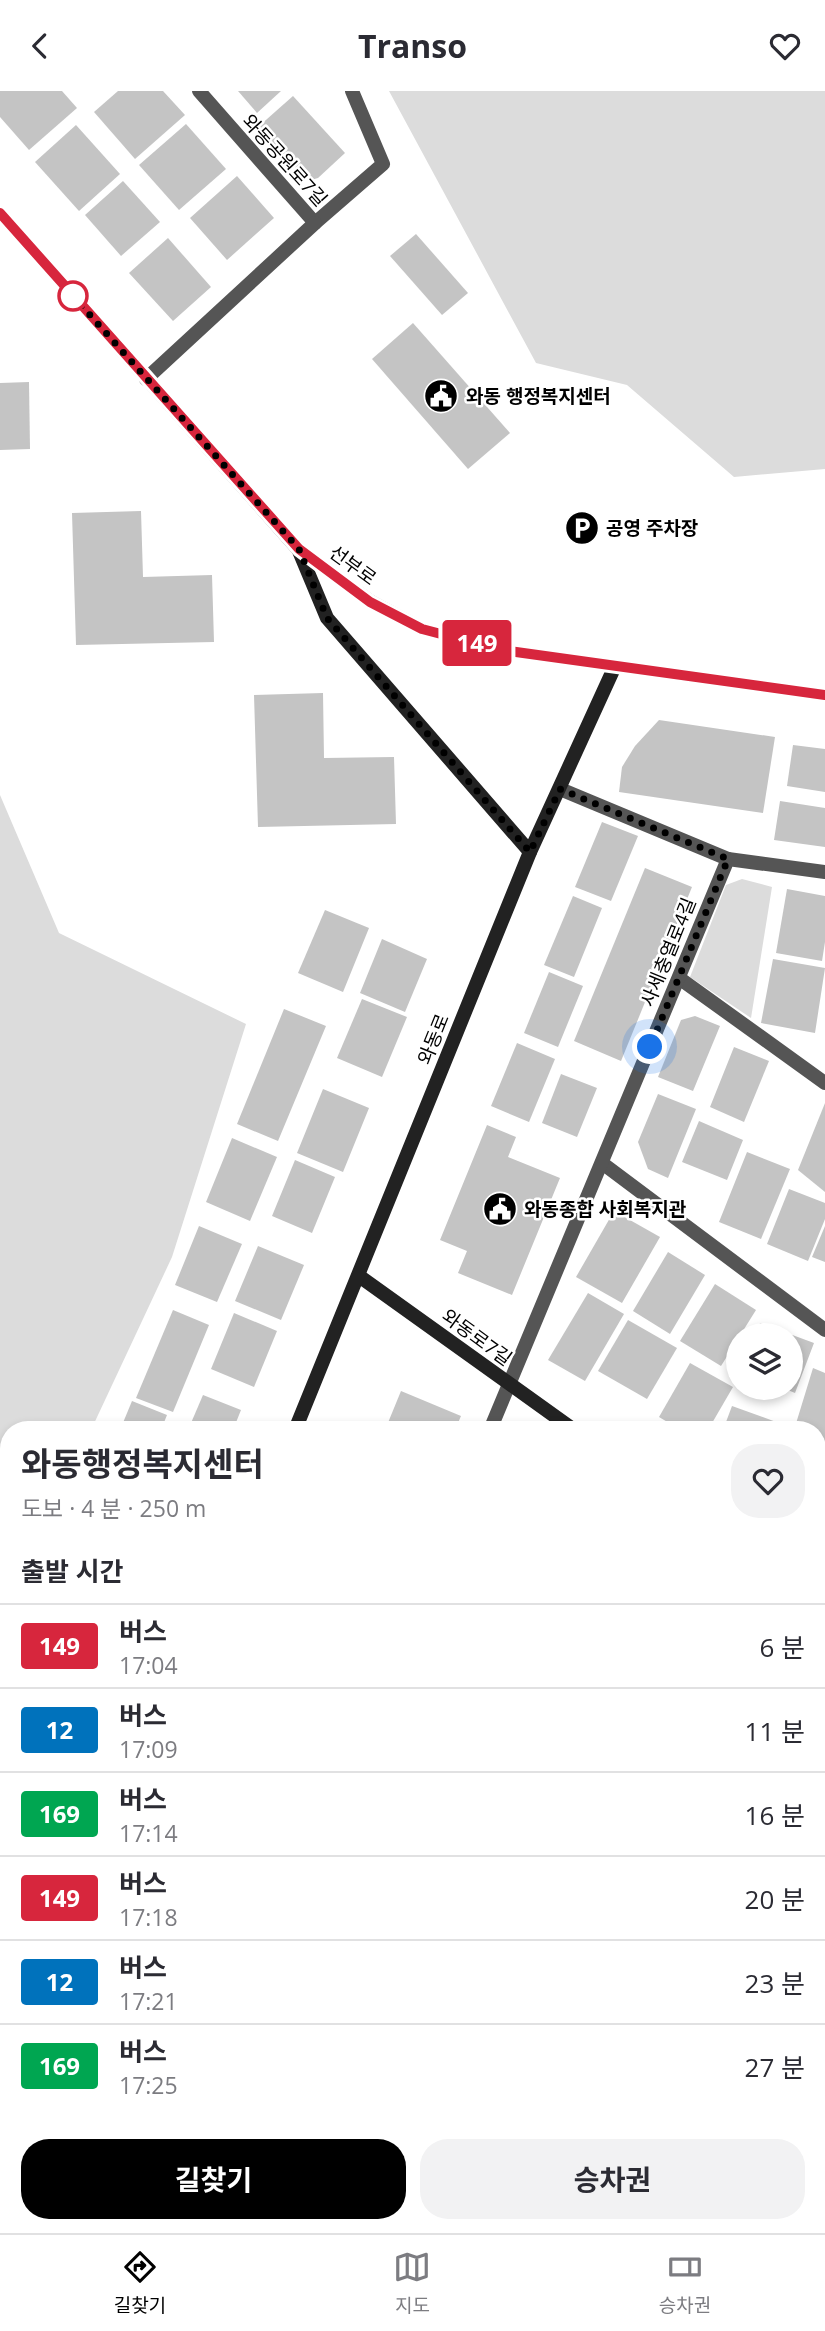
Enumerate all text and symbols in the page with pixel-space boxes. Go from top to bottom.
text: Transo [358,24,467,67]
icon: back [21,27,59,65]
icon: heart [766,27,804,65]
street label: 와동공원로7길 [237,108,333,212]
unlabelled marker [58,281,88,311]
public building icon: 와동 행정복지센터 [422,377,460,415]
place label: 와동 행정복지센터 [466,383,611,409]
parking icon: 공영 주차장 [563,509,601,547]
place label: 공영 주차장 [606,515,698,541]
street label: 선부로 [324,539,382,591]
line badge: 149 [437,620,517,666]
text: 149 [456,626,498,659]
street label: 사세충열로4길 [634,893,702,1011]
street label: 와동로 [411,1010,455,1068]
your location [632,1029,667,1064]
public building icon: 와동종합 사회복지관 [481,1190,519,1228]
place label: 와동종합 사회복지관 [524,1196,687,1222]
street label: 와동로7길 [437,1303,517,1371]
map controls [726,1323,803,1400]
button: layers [726,1323,803,1400]
text: 와동행정복지센터 [21,1441,264,1486]
button: heart [731,1444,805,1518]
text: 도보 · 4 분 · 250 m [21,1492,206,1524]
text: 출발 시간 [21,1553,123,1589]
text: 버스 [119,1613,167,1649]
text: 149 [39,1629,80,1662]
text: 6 분 [759,1629,805,1665]
text: 17:04 [119,1649,178,1681]
text: 버스 [119,1697,167,1733]
text: 12 [46,1713,73,1746]
text: 11 분 [745,1713,805,1749]
text: 17:09 [119,1733,178,1765]
text: 버스 [119,1781,167,1817]
text: 169 [39,1797,80,1830]
text: 16 분 [745,1797,805,1833]
text: 17:14 [119,1817,178,1849]
text: 버스 [119,1865,167,1901]
text: 149 [39,1881,80,1914]
text: 20 분 [745,1881,805,1917]
text: 17:18 [119,1901,178,1933]
text: 버스 [119,1949,167,1985]
text: 12 [46,1965,73,1998]
text: 23 분 [745,1965,805,2001]
text: 17:21 [119,1985,178,2017]
text: 버스 [119,2033,167,2069]
text: 169 [39,2049,80,2082]
text: 27 분 [745,2049,805,2085]
text: 17:25 [119,2069,178,2101]
button: 길찾기 [21,2139,406,2219]
button: 승차권 [420,2139,805,2219]
tab: 길찾기 [114,2248,166,2318]
tab: 지도 [393,2248,431,2318]
tab: 승차권 [659,2248,711,2318]

